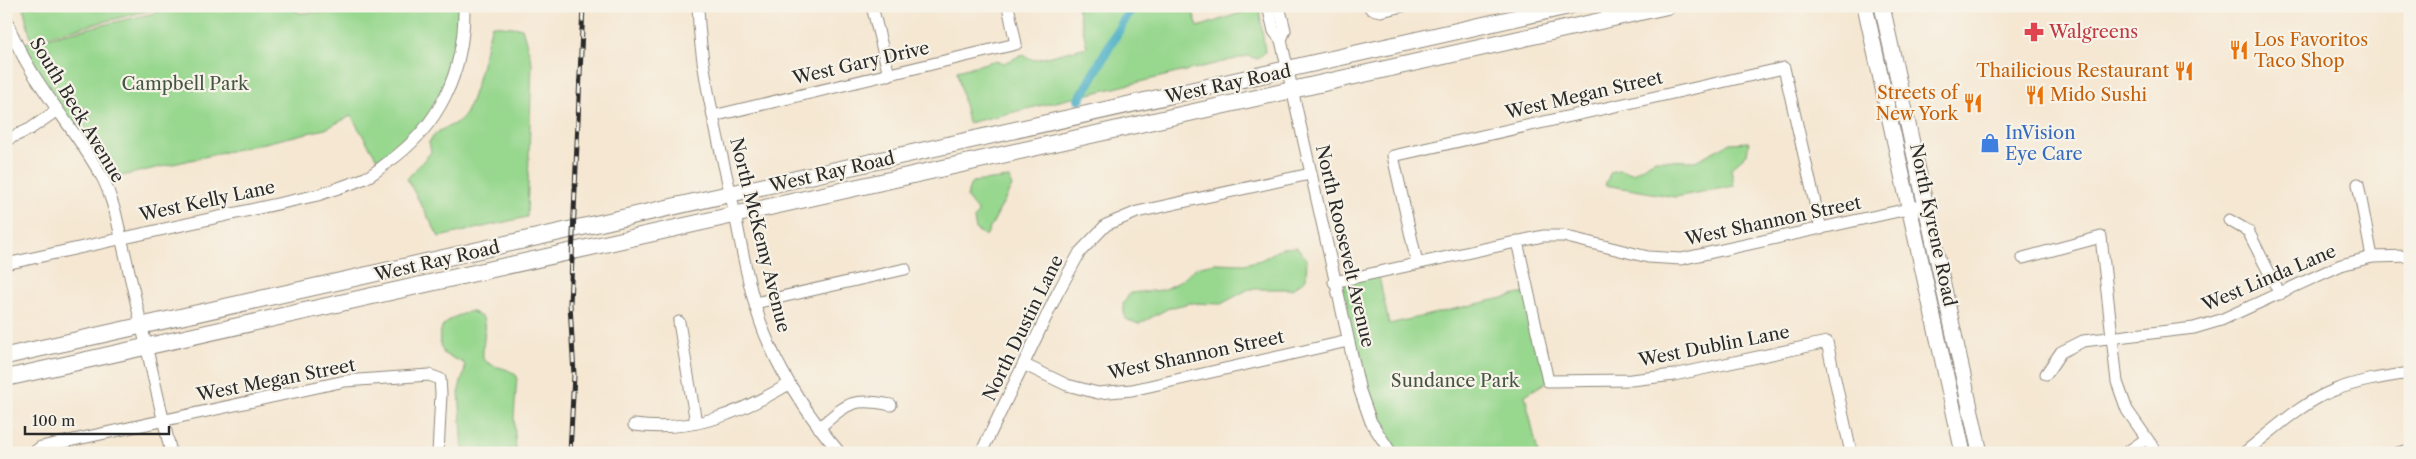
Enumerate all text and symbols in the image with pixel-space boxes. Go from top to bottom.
pharmacy icon: Walgreens [2023,21,2045,43]
place label: Walgreens [2048,21,2138,43]
place label: Los Favoritos Taco Shop [2254,29,2368,72]
street label: South Beck Avenue [25,33,129,187]
street label: West Gary Drive [789,37,932,90]
restaurant icon: Los Favoritos Taco Shop [2228,39,2250,61]
street label: West Ray Road [1162,60,1293,108]
place label: Thailicious Restaurant [1976,60,2170,82]
restaurant icon: Thailicious Restaurant [2173,60,2195,82]
street label: West Megan Street [1502,66,1666,124]
park label: Campbell Park [122,73,250,95]
place label: Streets of New York [1876,82,1961,125]
restaurant icon: Mido Sushi [2024,84,2046,106]
place label: Mido Sushi [2050,84,2147,106]
restaurant icon: Streets of New York [1962,92,1984,114]
place label: InVision Eye Care [2005,122,2083,165]
shop icon: InVision Eye Care [1979,132,2001,154]
street label: North McKemy Avenue [725,135,795,335]
street label: North Kyrene Road [1905,142,1961,308]
street label: North Roosevelt Avenue [1311,143,1379,349]
street label: West Ray Road [766,147,897,197]
street label: West Kelly Lane [136,176,277,226]
street label: West Shannon Street [1682,191,1864,251]
street label: West Ray Road [371,236,502,286]
street label: West Linda Lane [2198,240,2339,317]
street label: North Dustin Lane [978,252,1068,404]
street label: West Dublin Lane [1636,321,1791,372]
street label: West Shannon Street [1105,325,1287,385]
street label: West Megan Street [194,354,358,406]
park label: Sundance Park [1391,370,1521,392]
scale bar [25,404,169,436]
text: 100 m [32,411,75,430]

